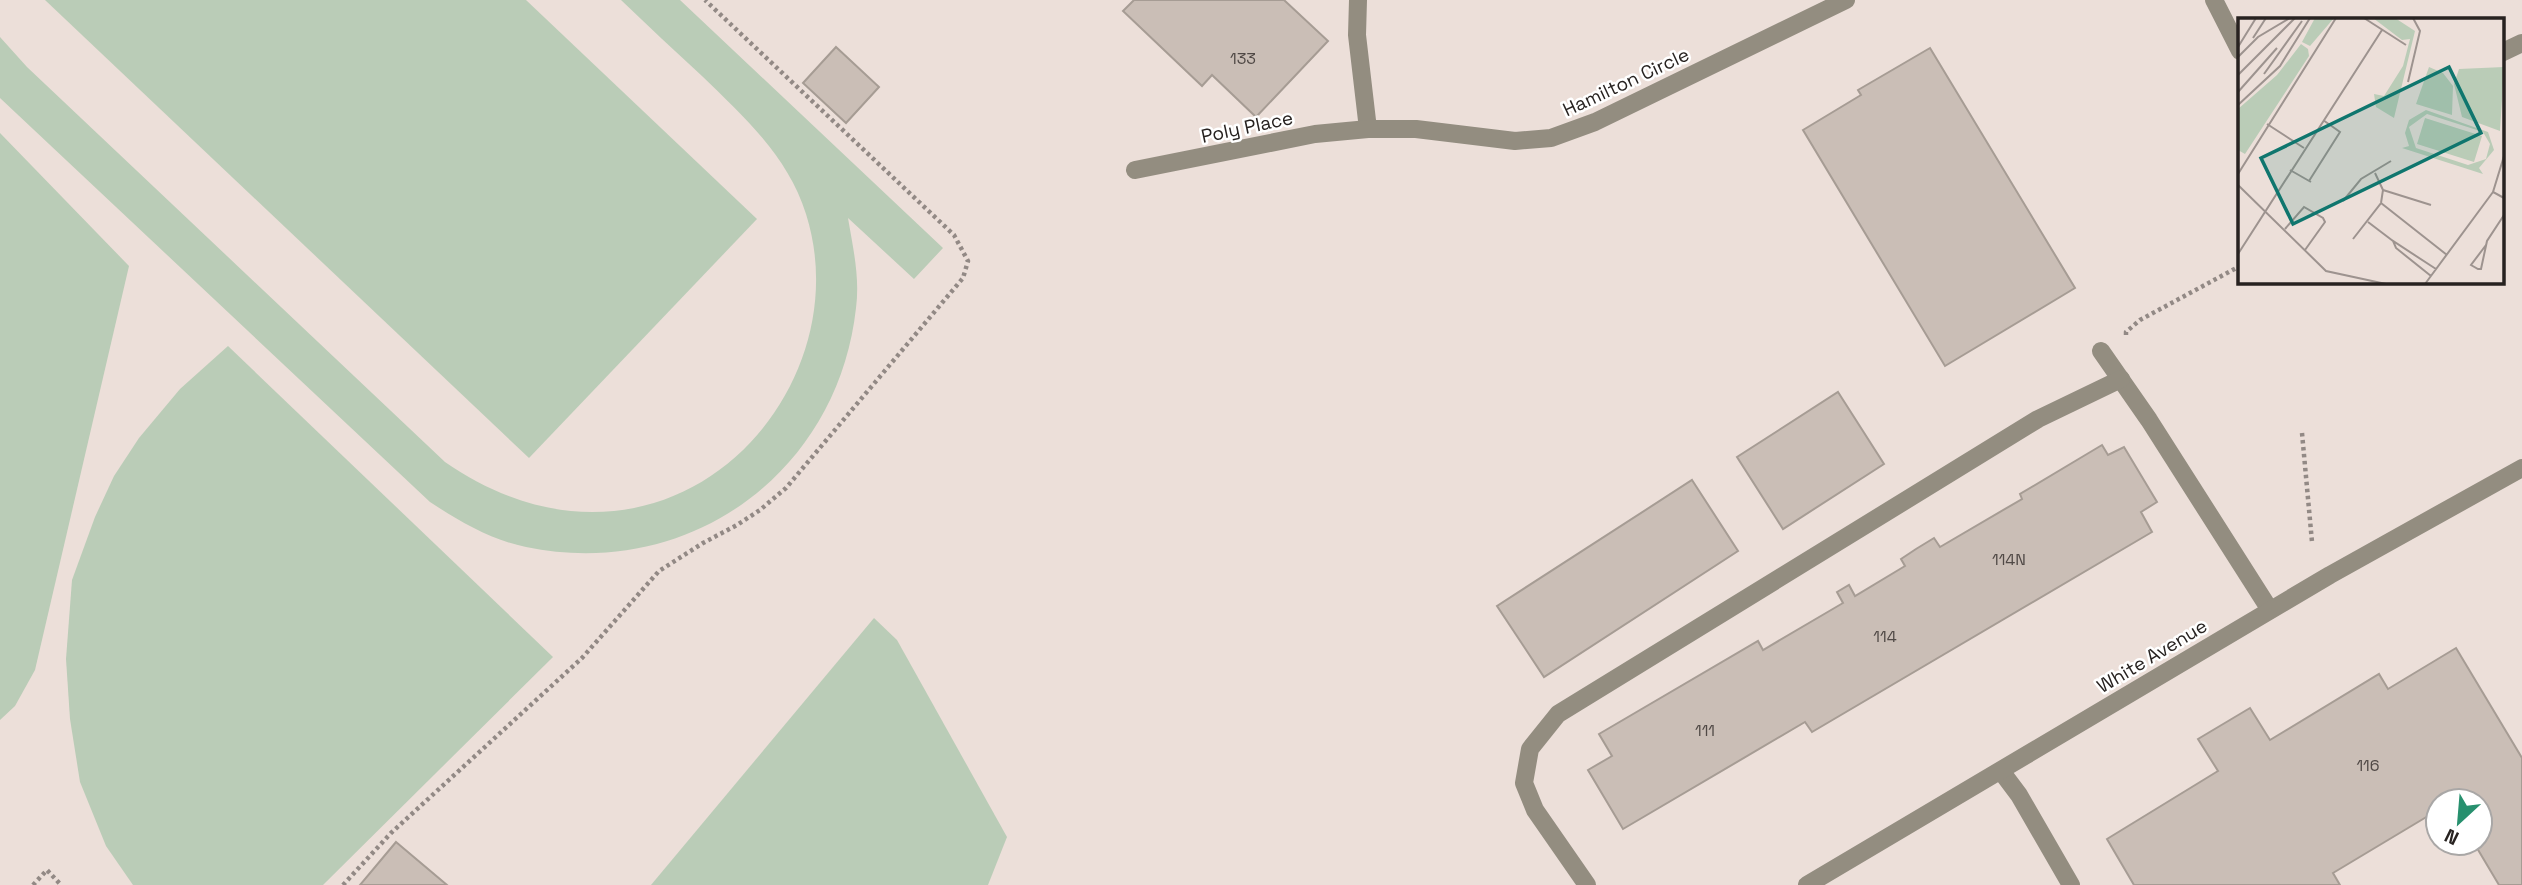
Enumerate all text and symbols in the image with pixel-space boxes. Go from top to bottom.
inset map [2238,18,2504,284]
street label: Hamilton Circle [1559,42,1693,122]
house number: 133 [1230,48,1256,69]
street label: Poly Place [1199,105,1295,149]
house number: 114N [1992,549,2026,570]
street label: White Avenue [2092,613,2212,699]
house number: 114 [1873,626,1897,647]
house number: 111 [1695,720,1715,741]
house number: 116 [2356,755,2380,776]
north arrow [2424,787,2494,857]
text: N [2441,823,2463,851]

